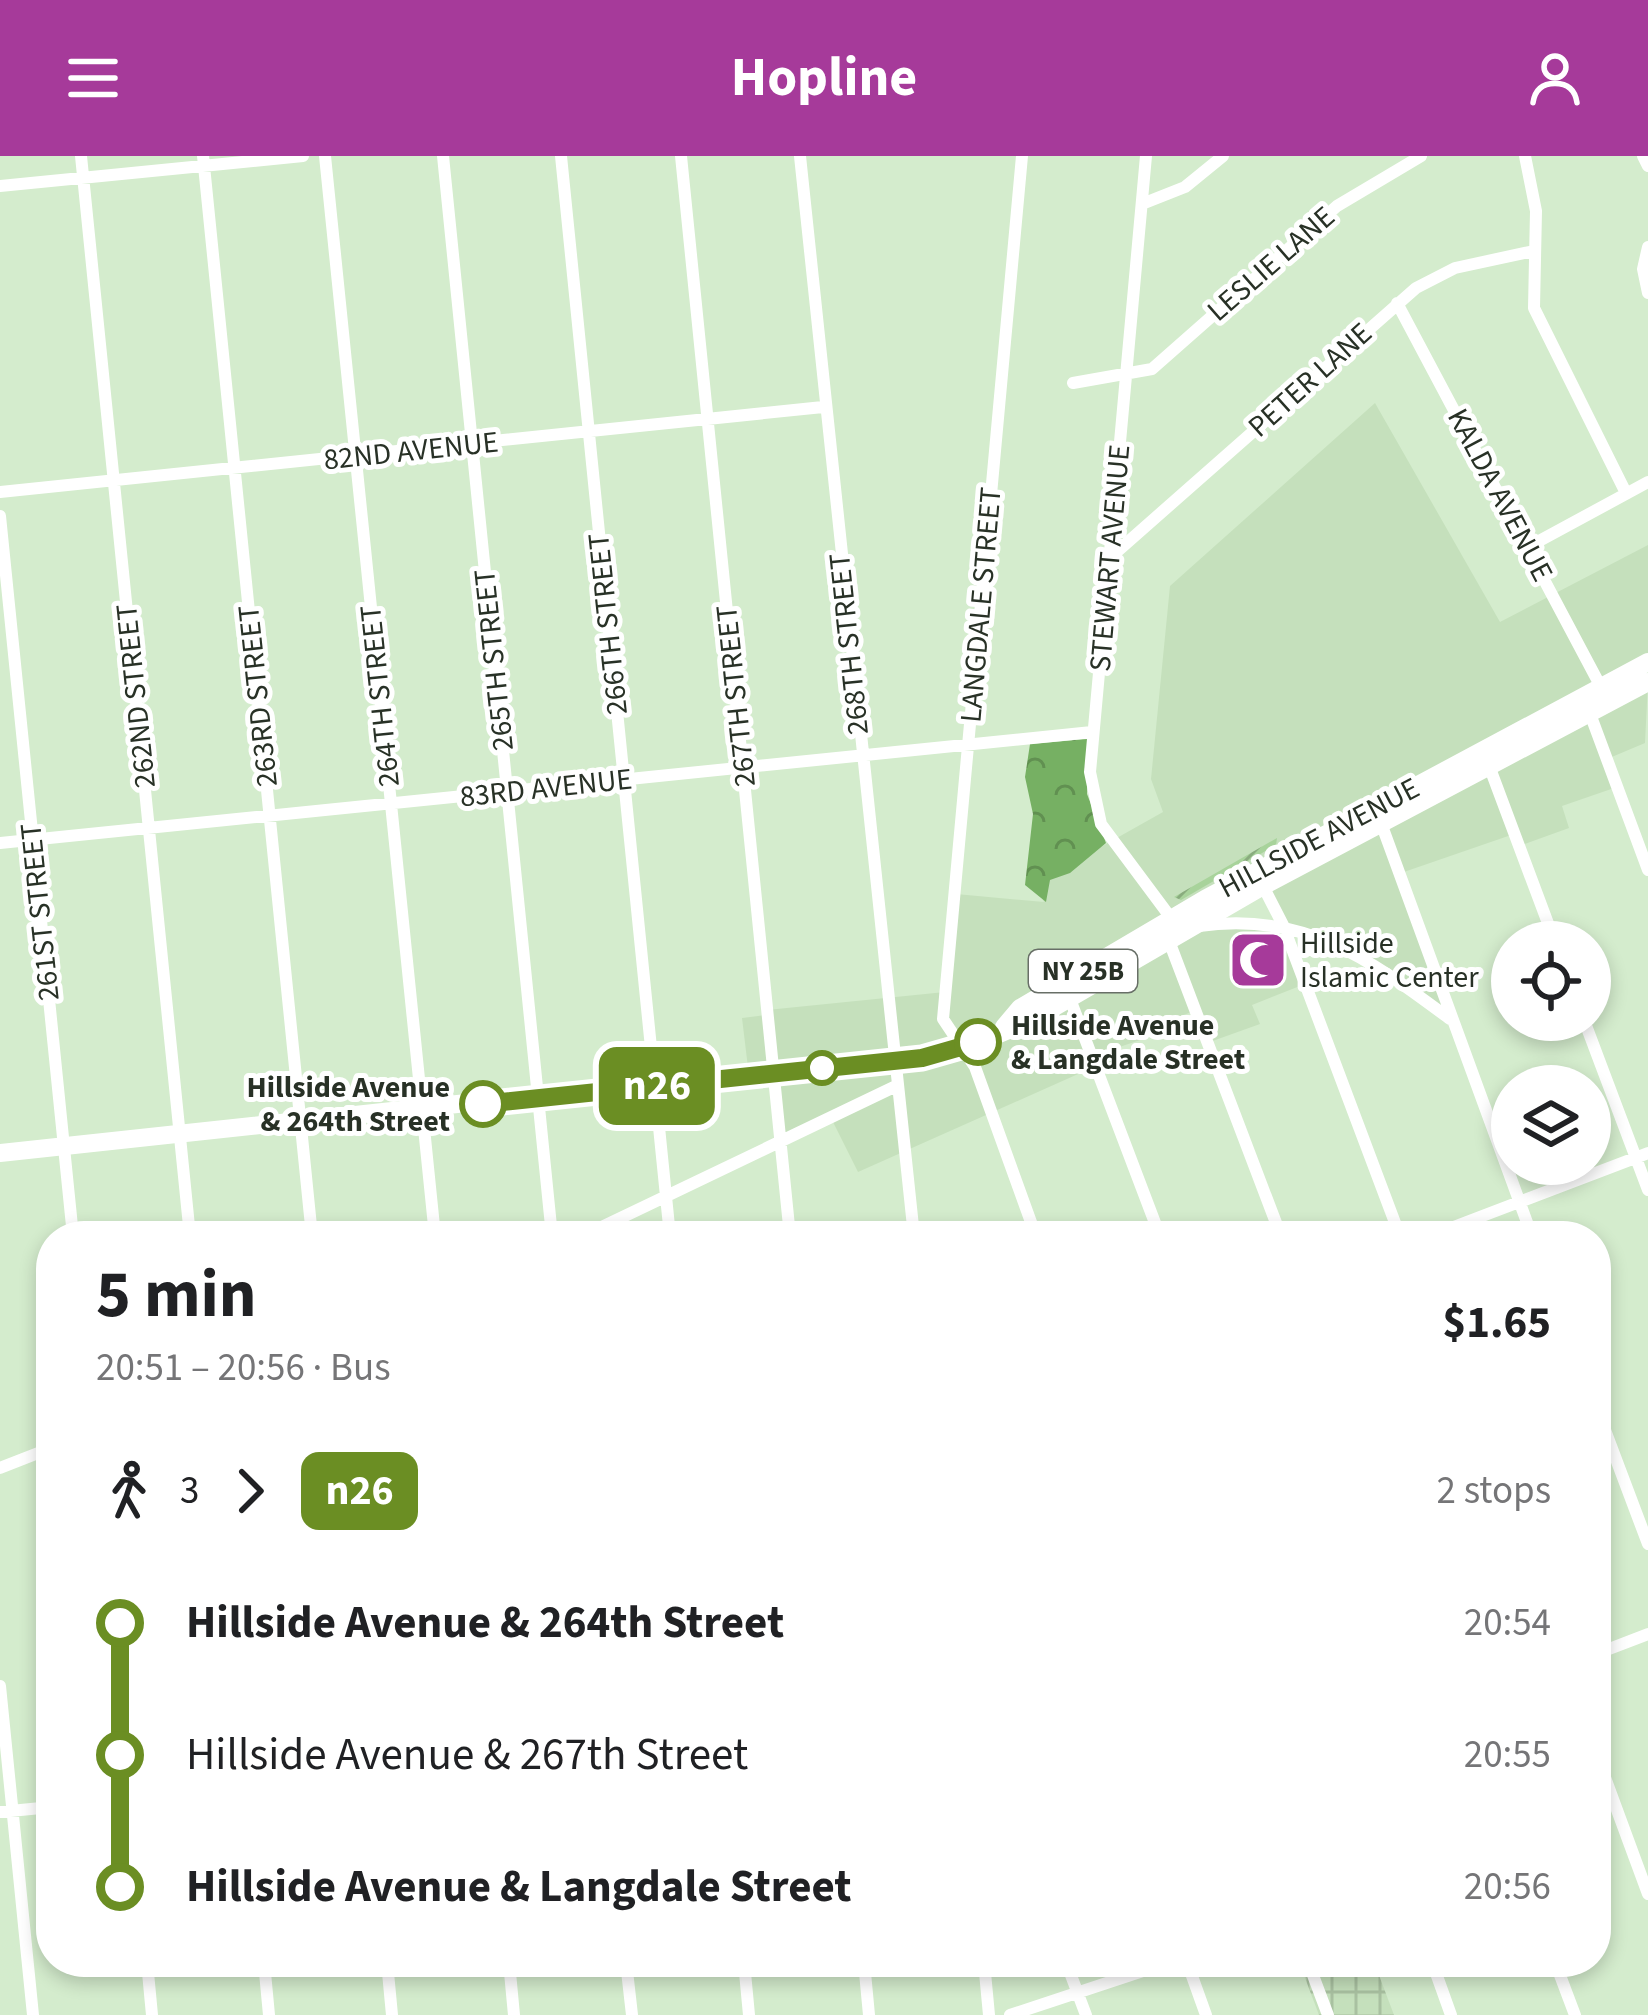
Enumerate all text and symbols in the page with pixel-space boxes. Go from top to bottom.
text: Hopline [731,40,917,117]
icon: menu [60,45,126,111]
icon: person [1522,45,1588,111]
street label: LESLIE LANE [1198,196,1344,332]
street label: PETER LANE [1238,313,1382,447]
street label: KALDA AVENUE [1436,401,1564,589]
street label: 82ND AVENUE [322,420,500,482]
street label: STEWART AVENUE [1079,443,1141,673]
street label: LANGDALE STREET [949,486,1013,724]
street label: 266TH STREET [577,531,639,717]
street label: 268TH STREET [818,551,880,737]
street label: 265TH STREET [463,567,525,753]
street label: 262ND STREET [105,602,167,790]
street label: 263RD STREET [227,603,289,789]
street label: 264TH STREET [349,603,411,789]
street label: 267TH STREET [705,603,767,789]
street label: 83RD AVENUE [458,758,634,818]
street label: HILLSIDE AVENUE [1211,767,1427,909]
street label: 261ST STREET [9,821,71,1003]
map controls [1491,921,1611,1185]
button: locate [1491,921,1611,1041]
place label: Hillside Islamic Center [1300,922,1479,999]
mosque icon: Hillside Islamic Center [1227,929,1289,991]
road number: NY 25B [1029,950,1137,992]
place label: Hillside Avenue & Langdale Street [1011,1004,1246,1081]
marker: Hillside Avenue & Langdale Street [956,1020,1000,1064]
line badge: n26 [588,1047,726,1125]
unlabelled marker [806,1052,838,1084]
text: n26 [623,1056,691,1116]
button: layers [1491,1065,1611,1185]
place label: Hillside Avenue & 264th Street [247,1066,451,1143]
marker: Hillside Avenue & 264th Street [461,1082,505,1126]
text: 5 min [96,1248,257,1342]
text: $1.65 [1442,1291,1551,1355]
text: 20:51 – 20:56 · Bus [96,1340,391,1396]
icon: walk [96,1458,162,1524]
icon: forward [217,1458,283,1524]
text: n26 [325,1461,394,1521]
text: 3 [180,1463,199,1519]
text: 2 stops [1437,1463,1551,1519]
text: Hillside Avenue & 264th Street [186,1591,784,1655]
text: 20:54 [1464,1595,1551,1651]
text: Hillside Avenue & 267th Street [186,1723,748,1787]
text: 20:55 [1464,1727,1551,1783]
text: Hillside Avenue & Langdale Street [186,1855,852,1919]
text: 20:56 [1464,1859,1551,1915]

